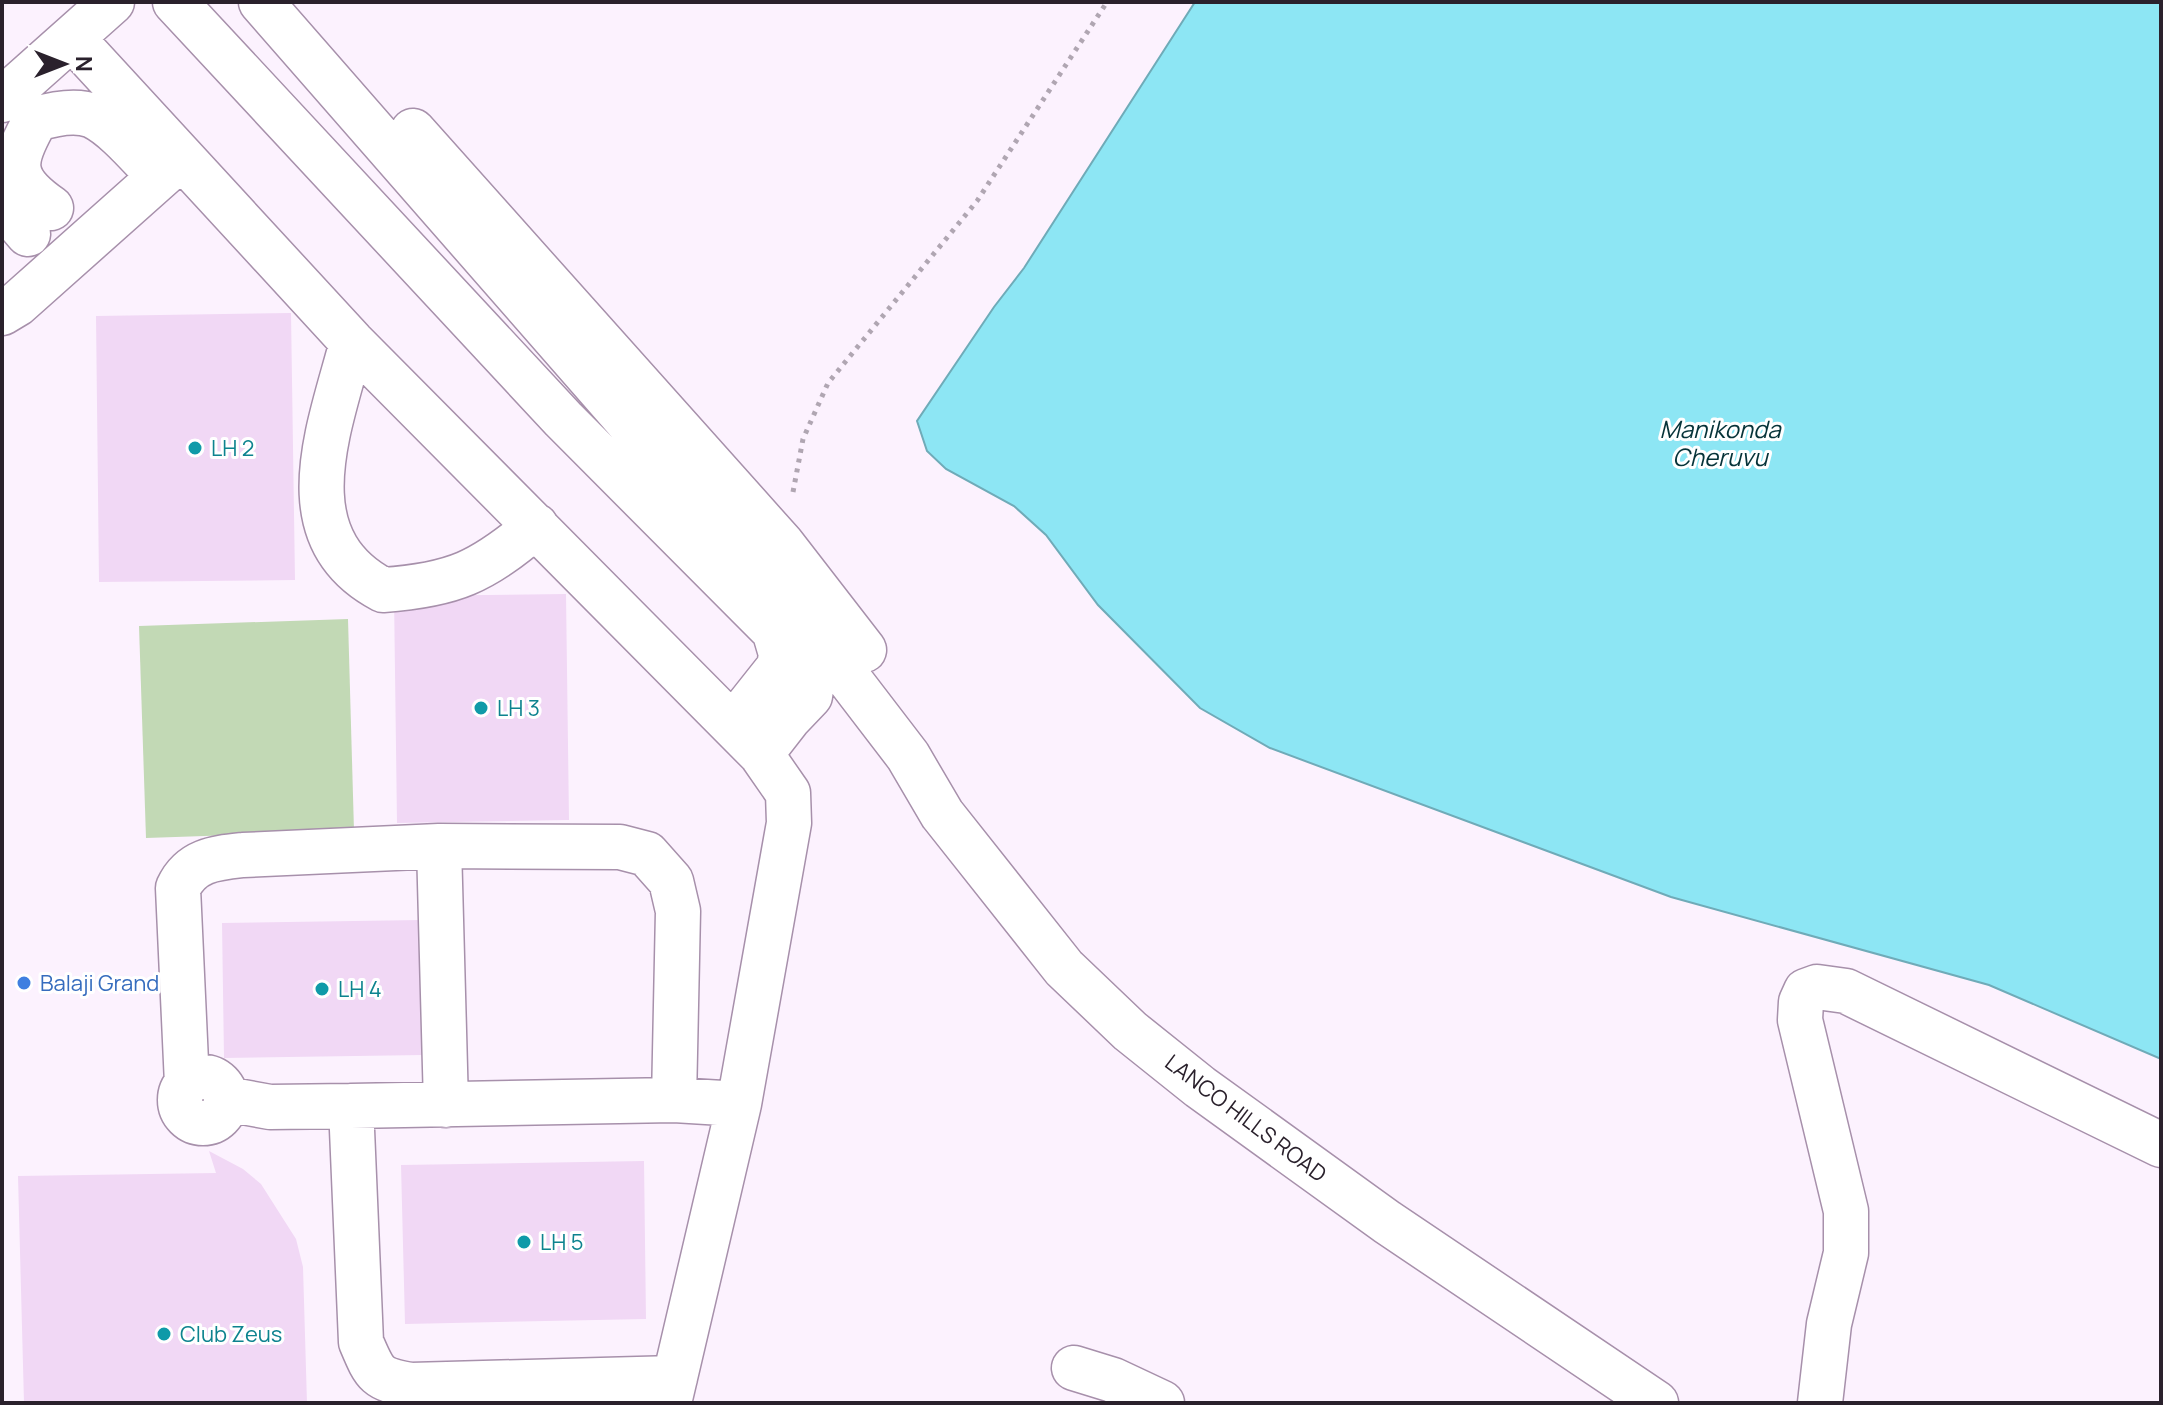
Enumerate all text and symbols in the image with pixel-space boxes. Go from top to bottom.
north arrow [24,24,104,104]
text: N [69,56,99,72]
water label: Manikonda Cheruvu [1660,412,1782,473]
place label: LH 2 [211,433,254,463]
marker: LH 2 [186,439,204,457]
place label: LH 3 [497,693,540,723]
marker: LH 3 [472,699,490,717]
place label: Balaji Grand [40,968,159,998]
marker: Balaji Grand [15,974,33,992]
place label: LH 4 [338,974,382,1004]
marker: LH 4 [313,980,331,998]
street label: LANCO HILLS ROAD [1159,1047,1333,1189]
place label: LH 5 [540,1227,583,1257]
marker: LH 5 [515,1233,533,1251]
place label: Club Zeus [180,1319,282,1349]
marker: Club Zeus [155,1325,173,1343]

